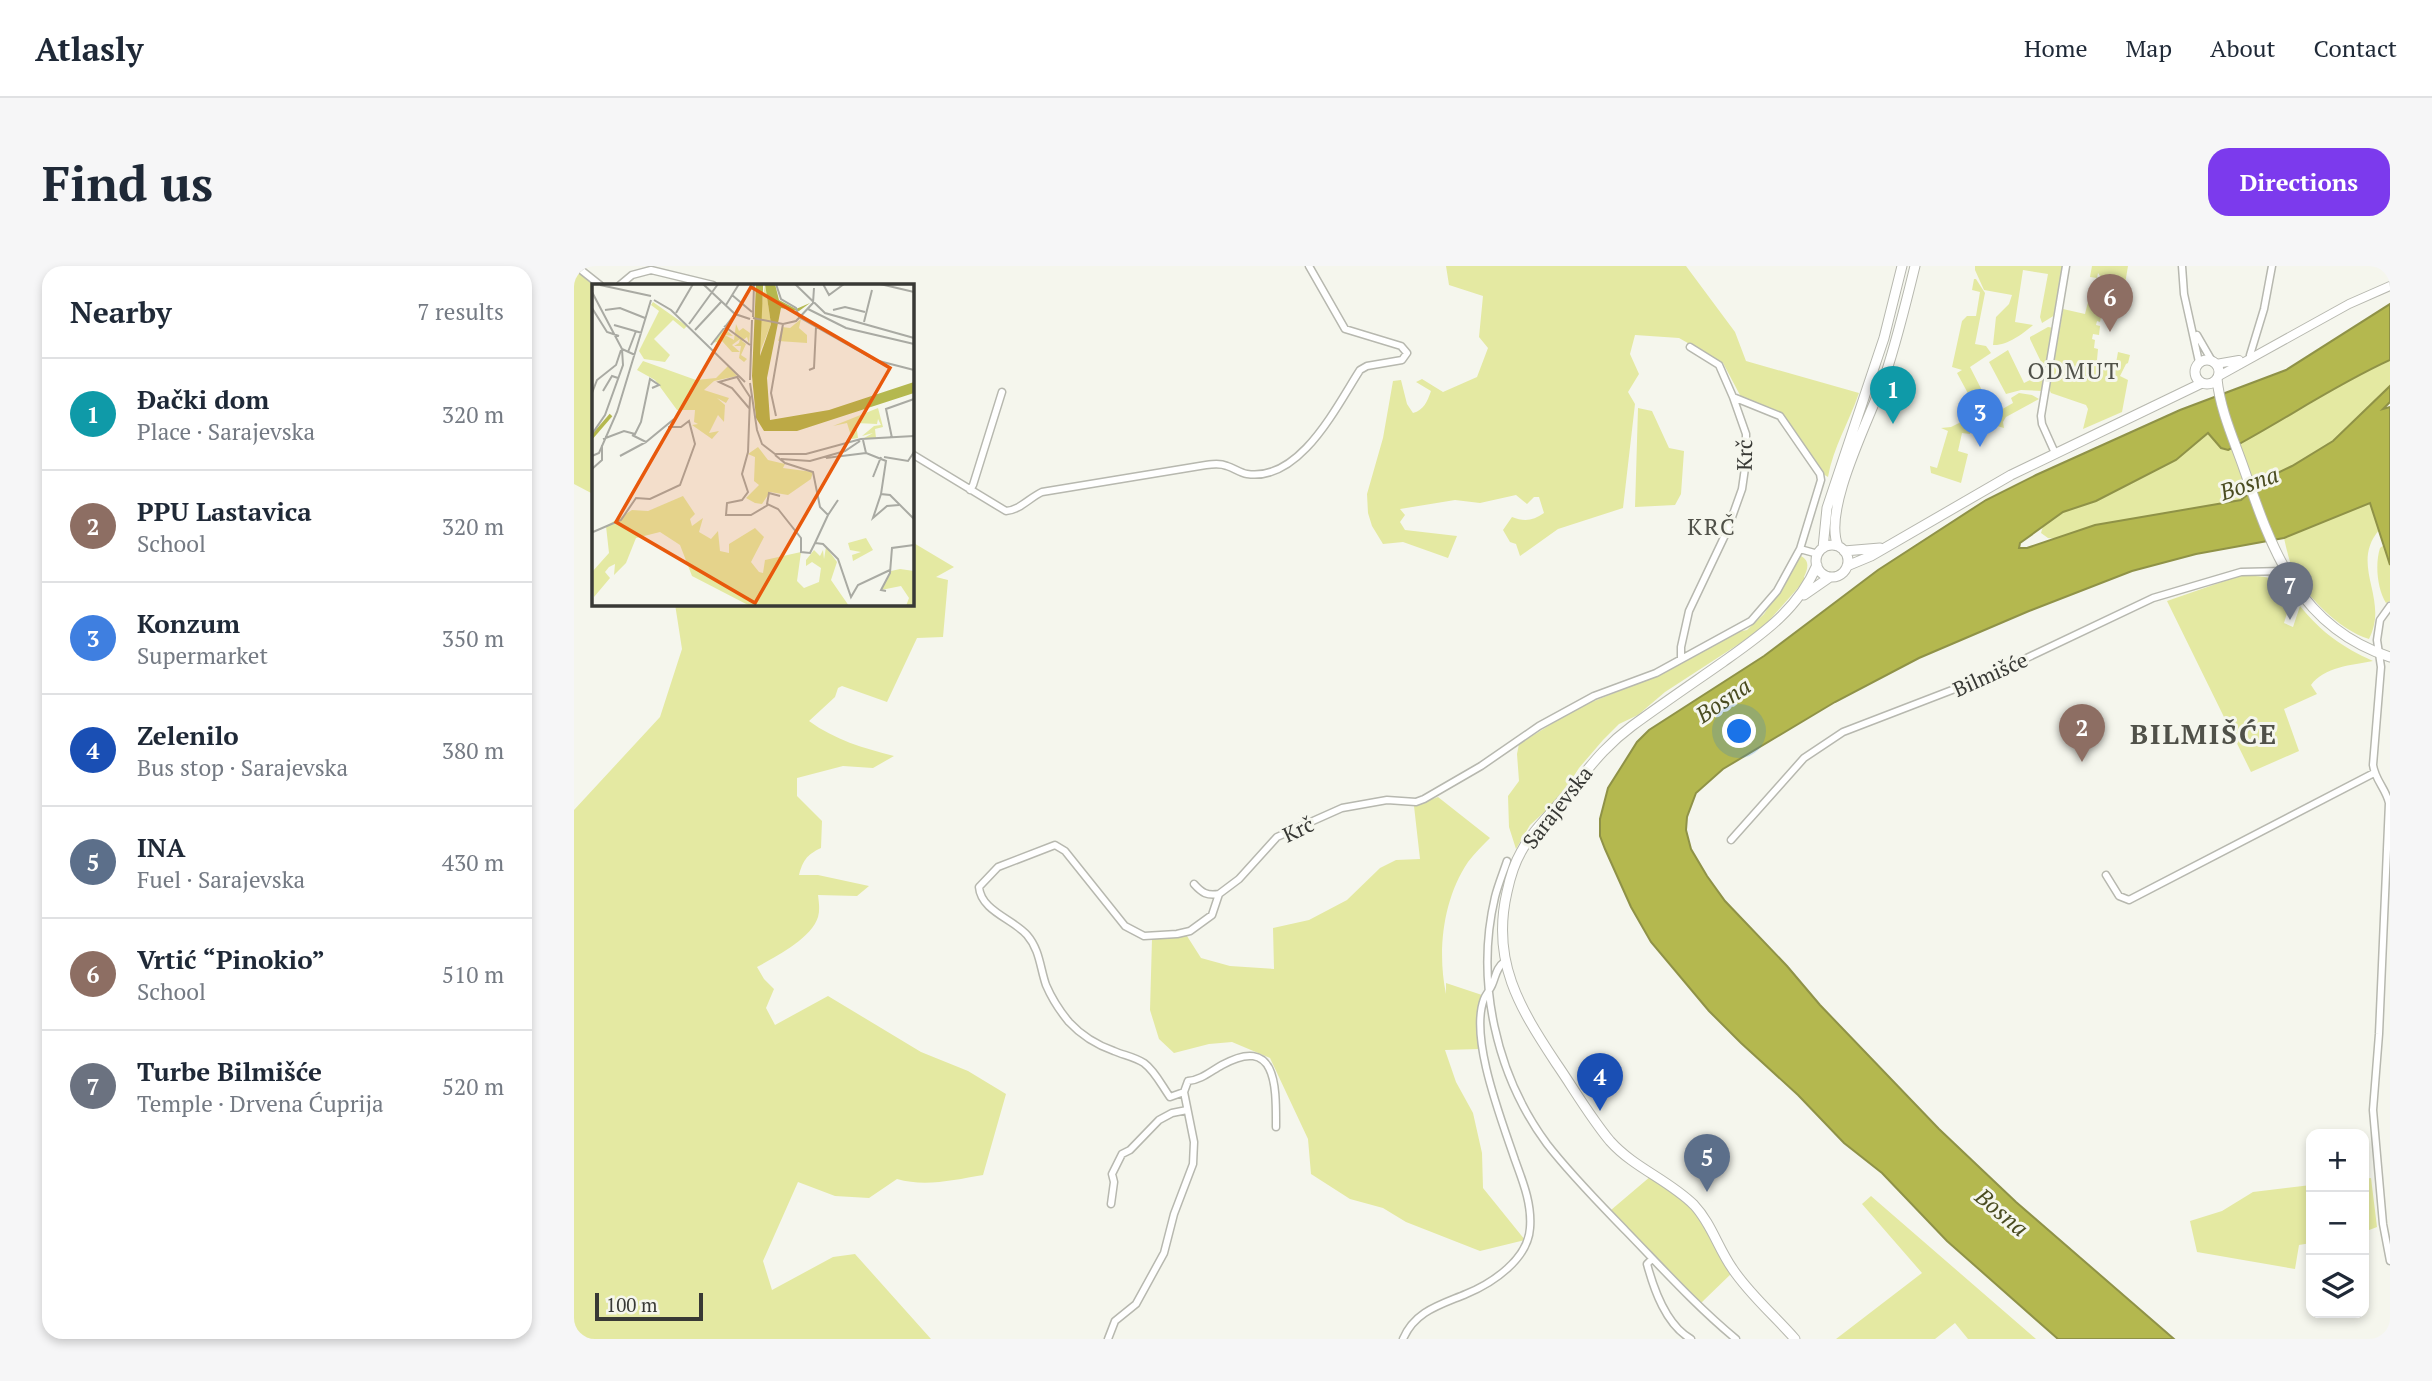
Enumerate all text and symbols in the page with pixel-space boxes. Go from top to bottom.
text: Atlasly [35,27,143,70]
text: Home [2024,32,2088,64]
text: Map [2126,32,2172,64]
text: About [2210,32,2276,64]
text: Contact [2314,32,2397,64]
button: Directions [2208,148,2390,216]
text: Find us [42,150,213,215]
pin: 6 [2087,274,2133,332]
inset map [592,284,914,606]
text: Nearby [70,292,172,332]
text: 7 results [417,296,504,327]
district label: ODMUT [2028,355,2120,386]
pin: 1 [1870,366,1916,424]
text: Đački dom [137,382,269,416]
pin: 3 [1957,389,2003,447]
text: 1 [87,399,100,430]
text: 320 m [442,399,504,430]
text: Place · Sarajevska [137,416,315,447]
street label: Krč [1730,439,1758,471]
water label: Bosna [2215,459,2283,508]
text: PPU Lastavica [137,494,312,528]
text: 2 [87,511,100,542]
text: 320 m [442,511,504,542]
district label: KRČ [1687,511,1737,542]
text: School [137,528,206,559]
pin: 7 [2267,562,2313,620]
text: Konzum [137,606,240,640]
text: 3 [87,623,100,654]
text: 350 m [442,623,504,654]
text: Supermarket [137,640,268,671]
street label: Bilmišće [1948,645,2032,703]
water label: Bosna [1689,670,1757,730]
pin: 2 [2059,704,2105,762]
your location [1722,714,1756,748]
district label: BILMIŠĆE [2130,715,2278,752]
text: Zelenilo [137,718,239,752]
text: 4 [87,735,100,766]
text: 380 m [442,735,504,766]
text: Bus stop · Sarajevska [137,752,348,783]
street label: Sarajevska [1516,759,1598,854]
street label: Krč [1278,810,1318,848]
text: INA [137,830,185,864]
text: 5 [87,847,100,878]
text: 430 m [442,847,504,878]
text: Fuel · Sarajevska [137,864,305,895]
text: Vrtić “Pinokio” [137,942,325,976]
text: 6 [87,959,100,990]
text: 510 m [442,959,504,990]
text: School [137,976,206,1007]
pin: 4 [1577,1053,1623,1111]
text: Turbe Bilmišće [137,1054,322,1088]
text: 7 [87,1071,100,1102]
text: 520 m [442,1071,504,1102]
text: Temple · Drvena Ćuprija [137,1088,384,1119]
map controls [2306,1129,2369,1318]
button: + [2306,1129,2369,1192]
pin: 5 [1684,1134,1730,1192]
water label: Bosna [1968,1180,2035,1243]
button: − [2306,1192,2369,1255]
button: layers [2306,1255,2369,1318]
scale bar [595,1290,704,1322]
text: 100 m [606,1292,657,1317]

